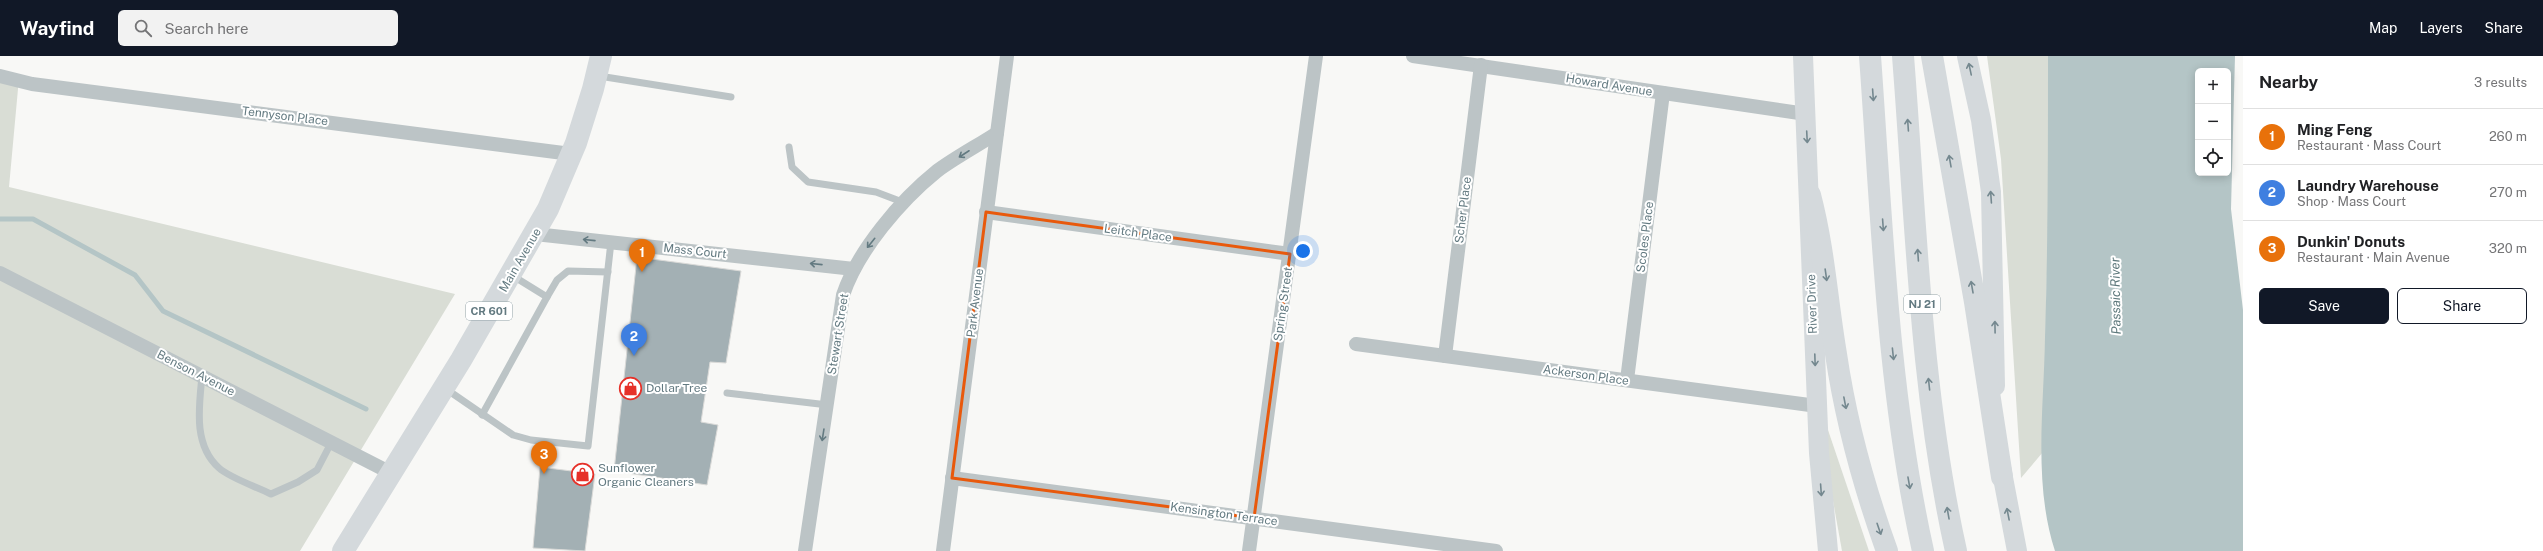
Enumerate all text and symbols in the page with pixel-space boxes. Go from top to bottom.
search box [118,10,398,46]
text: Wayfind [20,17,94,39]
icon: search [132,17,154,39]
text: Search here [164,20,249,37]
text: Map [2369,20,2397,36]
text: Layers [2419,20,2463,36]
text: Share [2485,20,2523,36]
one-way arrow [1966,63,1974,76]
map controls [2195,68,2231,176]
button: + [2195,68,2231,104]
street label: Howard Avenue [1565,71,1654,99]
text: Nearby [2259,72,2318,92]
text: 3 results [2474,75,2527,90]
one-way arrow [1869,88,1876,101]
street label: Tennyson Place [241,104,329,128]
button: − [2195,104,2231,140]
one-way arrow [1905,119,1912,132]
text: Ming Feng [2297,121,2372,138]
text: 1 [2269,129,2275,144]
text: 260 m [2489,129,2527,144]
one-way arrow [1804,130,1811,143]
text: Restaurant · Mass Court [2297,138,2441,153]
button: locate [2195,140,2231,176]
one-way arrow [959,150,970,158]
one-way arrow [1946,155,1954,168]
street label: Scher Place [1452,176,1474,244]
text: Laundry Warehouse [2297,177,2439,194]
text: 2 [2268,185,2276,200]
text: 270 m [2489,185,2527,200]
one-way arrow [1988,191,1995,204]
text: Shop · Mass Court [2297,194,2406,209]
street label: Scoles Place [1634,200,1656,273]
one-way arrow [1879,218,1886,231]
street label: Leitch Place [1103,221,1173,245]
street label: Main Avenue [496,225,544,294]
text: Dunkin' Donuts [2297,233,2405,250]
one-way arrow [583,236,596,244]
one-way arrow [866,238,875,249]
pin: 1 [629,239,655,272]
street label: Mass Court [663,241,728,261]
your location [1293,241,1313,261]
text: 3 [2268,241,2276,256]
text: 320 m [2489,241,2527,256]
one-way arrow [1915,249,1922,262]
text: Restaurant · Main Avenue [2297,250,2450,265]
water label: Passaic River [2107,257,2124,335]
one-way arrow [810,261,823,268]
street label: Spring Street [1271,265,1295,342]
street label: Park Avenue [964,267,986,338]
one-way arrow [1822,268,1830,281]
street label: River Drive [1804,274,1820,334]
one-way arrow [1968,281,1976,294]
button: Save [2259,288,2389,324]
button: Share [2397,288,2527,324]
street label: Stewart Street [825,292,851,376]
road number: NJ 21 [1904,295,1940,313]
road number: CR 601 [466,302,512,320]
one-way arrow [1991,321,1999,334]
pin: 2 [621,323,647,356]
street label: Benson Avenue [155,347,238,399]
one-way arrow [1889,347,1897,360]
one-way arrow [1811,353,1818,366]
street label: Ackerson Place [1542,362,1630,388]
shop icon: Dollar Tree [617,375,643,401]
one-way arrow [1925,378,1933,391]
place label: Dollar Tree [646,381,708,395]
one-way arrow [1841,397,1849,410]
one-way arrow [819,428,827,441]
pin: 3 [531,441,557,474]
place label: Sunflower Organic Cleaners [598,461,694,489]
shop icon: Sunflower Organic Cleaners [570,462,596,488]
one-way arrow [1905,476,1913,489]
one-way arrow [1818,483,1825,496]
street label: Kensington Terrace [1169,500,1279,529]
one-way arrow [1944,507,1952,520]
one-way arrow [2004,508,2012,521]
one-way arrow [1876,522,1883,535]

